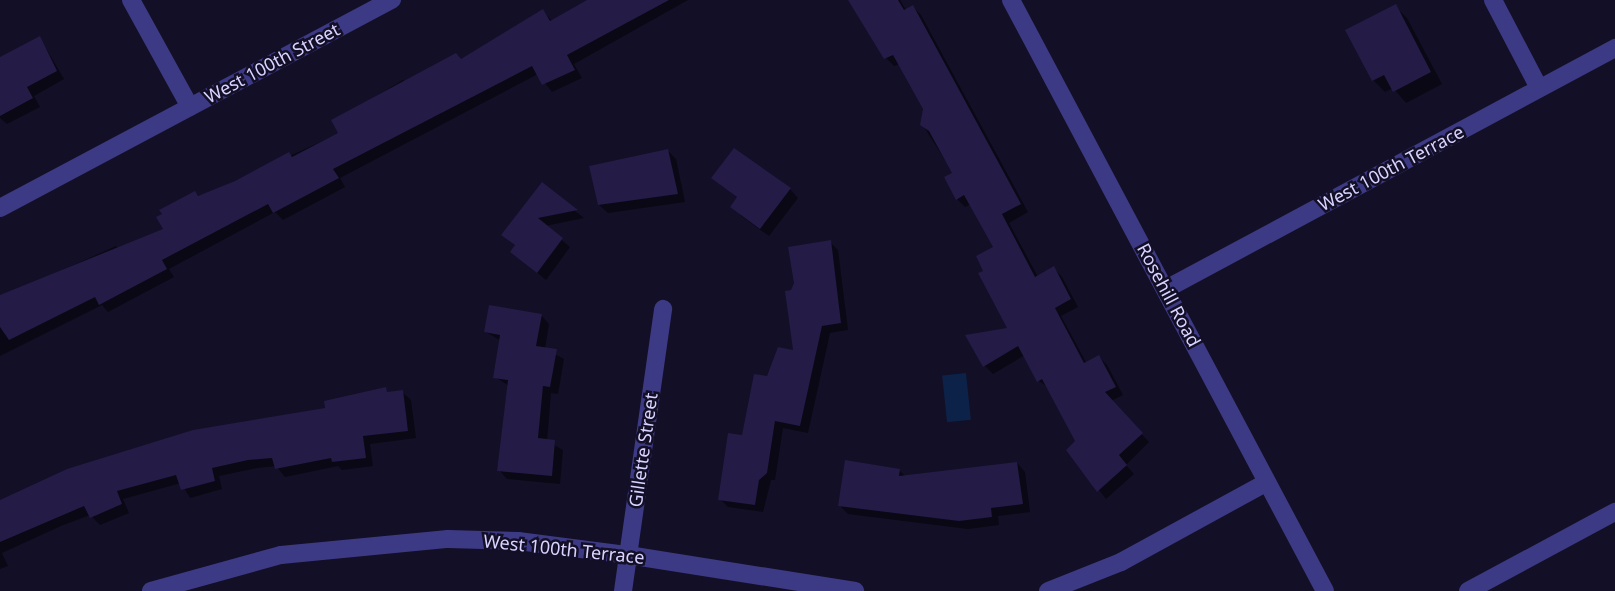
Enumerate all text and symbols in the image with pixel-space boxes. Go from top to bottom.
street label: West 100th Street [201,18,343,108]
street label: West 100th Terrace [1314,120,1468,216]
street label: Rosehill Road [1133,240,1205,350]
street label: Gillette Street [624,391,662,509]
street label: West 100th Terrace [482,530,646,568]

